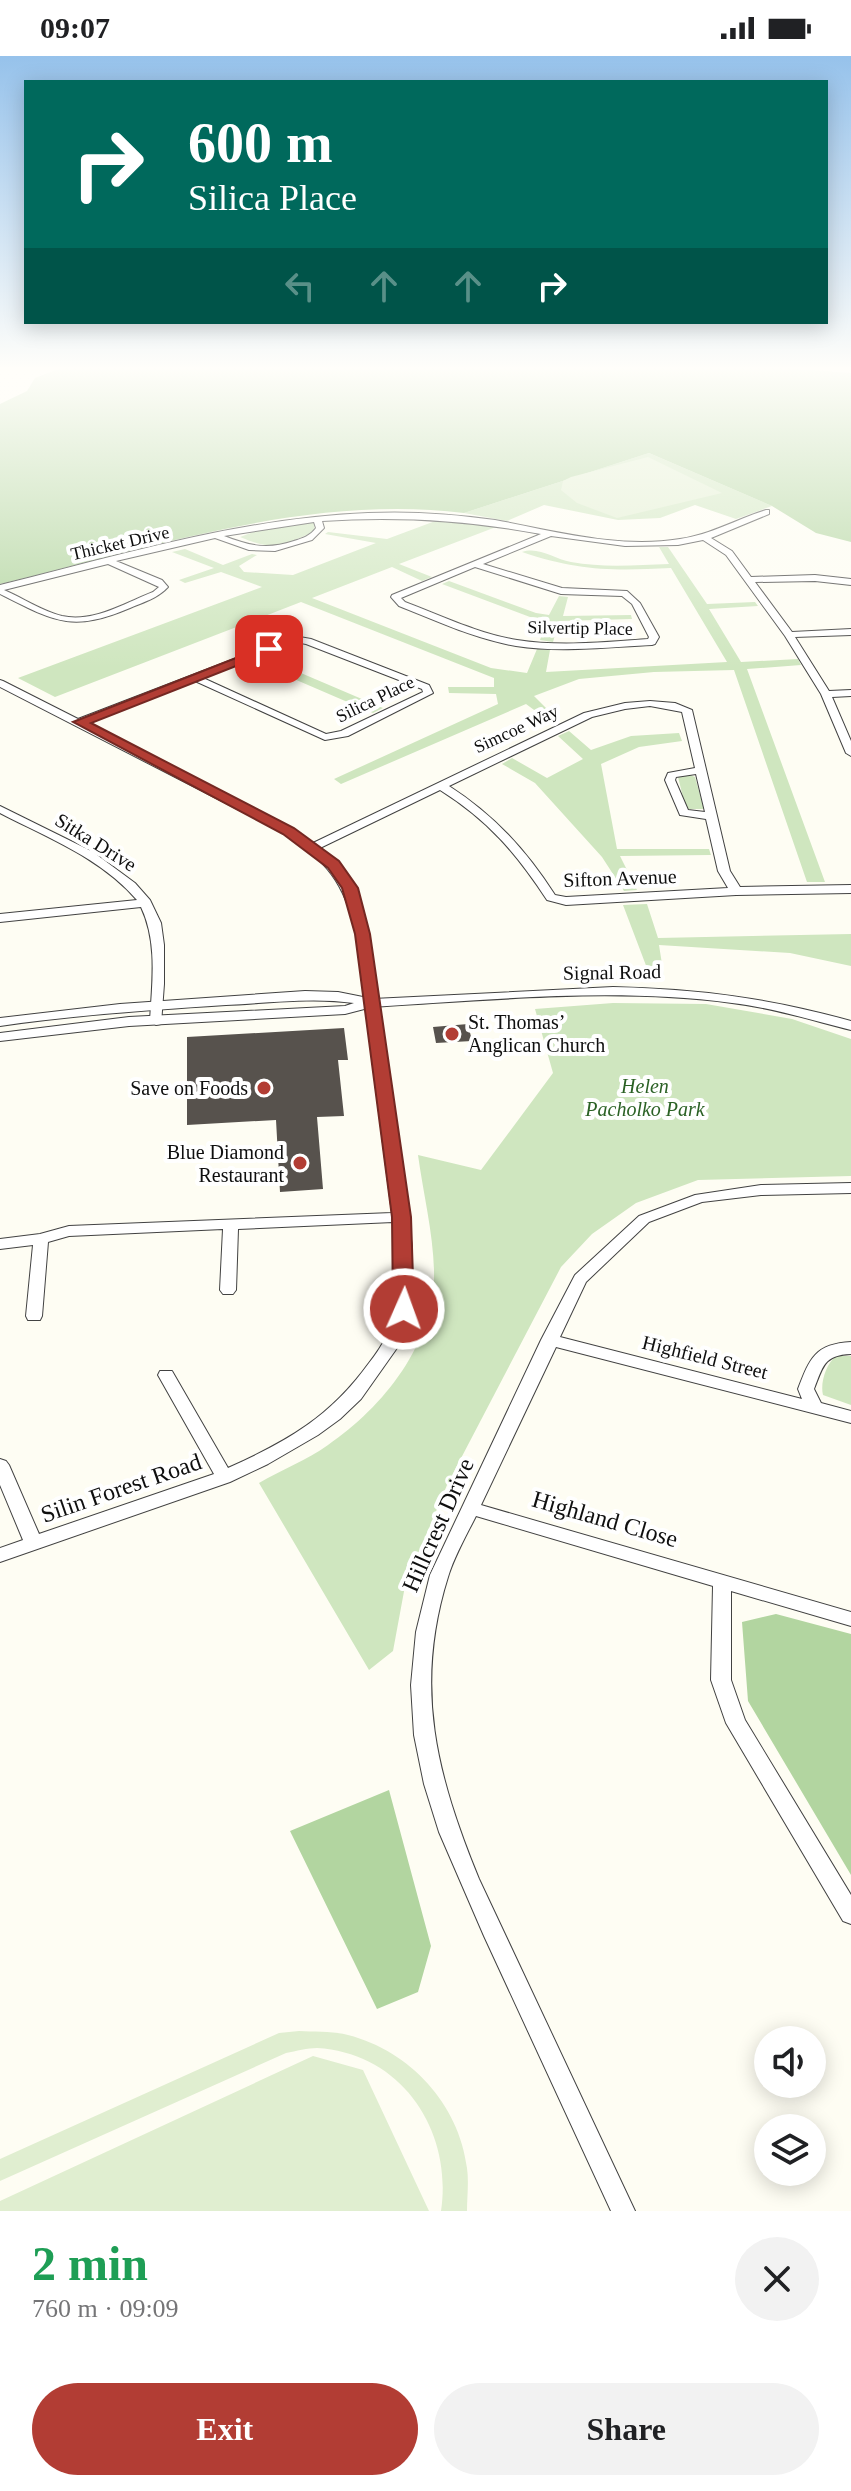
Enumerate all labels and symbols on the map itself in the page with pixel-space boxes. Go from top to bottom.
street label: Thicket Drive [69,522,171,564]
pin [235,615,303,683]
street label: Silvertip Place [527,617,633,639]
street label: Silica Place [333,671,417,727]
street label: Simcoe Way [471,701,561,757]
street label: Sitka Drive [51,808,141,876]
street label: Sifton Avenue [563,865,677,891]
street label: Signal Road [563,960,661,985]
place label: St. Thomas’ Anglican Church [468,1011,605,1057]
marker: St. Thomas’ Anglican Church [443,1025,461,1043]
park label: Helen Pacholko Park [584,1075,706,1120]
place label: Save on Foods [130,1077,248,1099]
marker: Save on Foods [255,1079,273,1097]
place label: Blue Diamond Restaurant [167,1141,284,1186]
marker: Blue Diamond Restaurant [291,1154,309,1172]
position arrow [362,1267,446,1351]
street label: Highfield Street [640,1331,770,1384]
street label: Silin Forest Road [37,1448,205,1528]
street label: Hillcrest Drive [397,1454,479,1596]
street label: Highland Close [529,1486,681,1552]

